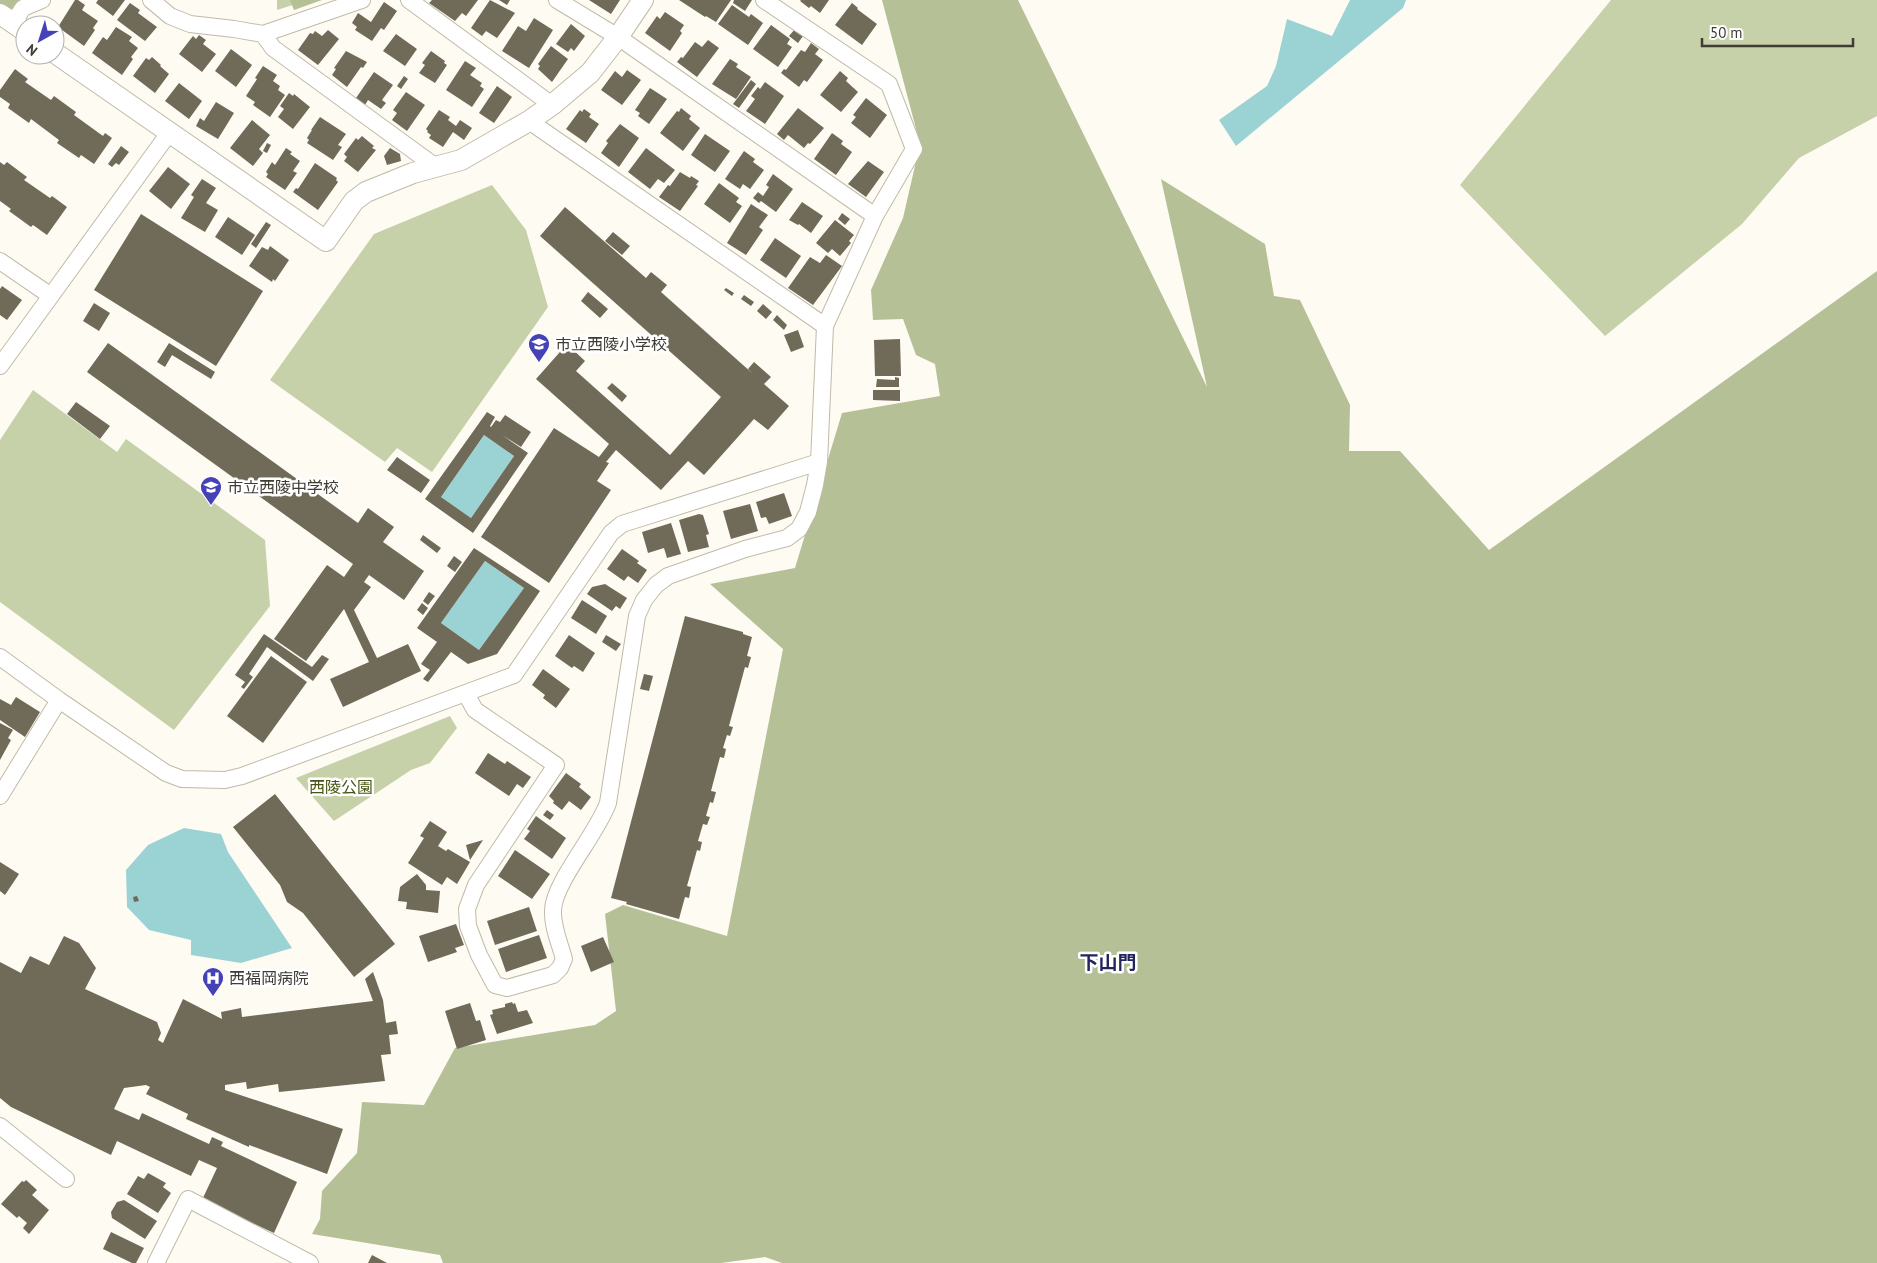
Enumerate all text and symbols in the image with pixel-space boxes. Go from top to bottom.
north arrow [15,15,65,65]
scale bar [1702,15,1853,47]
text: 50 m [1710,23,1743,42]
text: N [23,40,41,60]
school or university icon: 市立西陵小学校 [527,332,551,363]
place label: 市立西陵小学校 [555,334,667,354]
school or university icon: 市立西陵中学校 [199,475,223,506]
place label: 市立西陵中学校 [227,477,339,497]
park label: 西陵公園 [309,777,373,797]
district label: 下山門 [1079,950,1137,974]
hospital icon: 西福岡病院 [201,966,225,997]
place label: 西福岡病院 [229,968,309,988]

